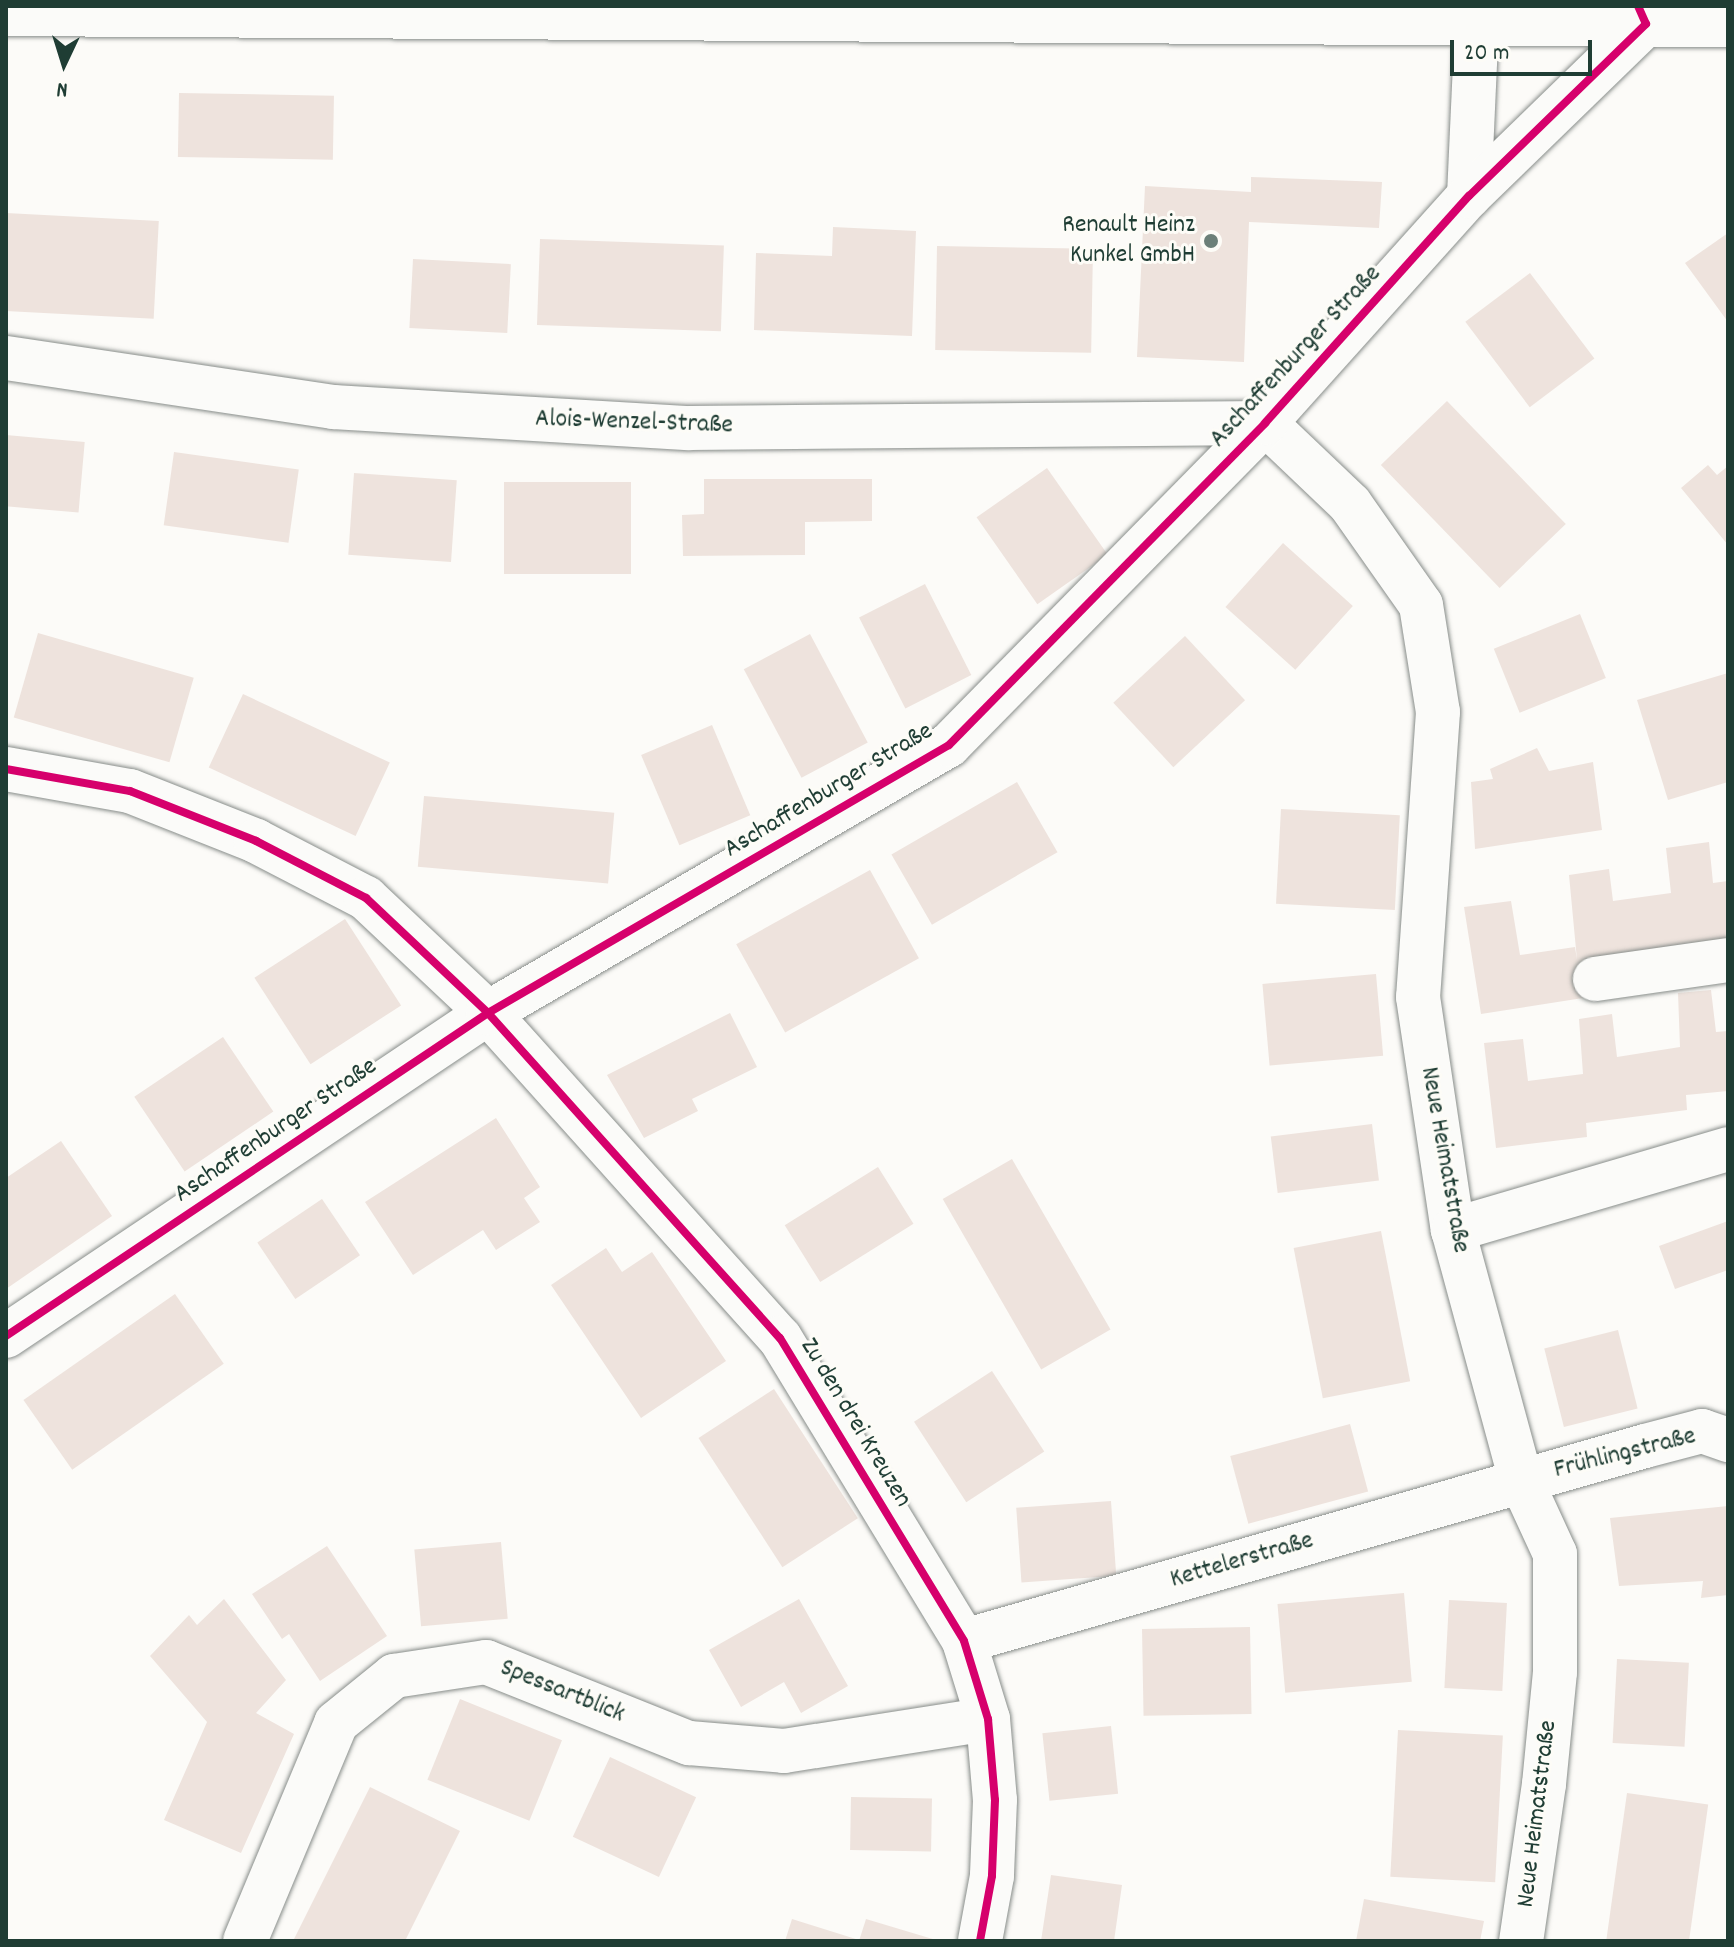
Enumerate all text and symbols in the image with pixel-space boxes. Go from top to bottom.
north arrow [24,24,104,104]
scale bar [1454,24,1596,74]
text: 20 m [1464,37,1510,71]
text: N [56,73,69,104]
place label: Renault Heinz Kunkel GmbH [1062,210,1195,272]
marker: Renault Heinz Kunkel GmbH [1202,232,1220,250]
street label: Aschaffenburger Straße [1203,259,1389,455]
street label: Alois-Wenzel-Straße [535,404,733,442]
street label: Aschaffenburger Straße [719,716,939,866]
street label: Aschaffenburger Straße [169,1052,383,1210]
street label: Neue Heimatstraße [1412,1065,1476,1255]
street label: Zu den drei Kreuzen [792,1333,918,1513]
street label: Frühlingstraße [1551,1421,1699,1487]
street label: Kettelerstraße [1167,1526,1317,1596]
street label: Spessartblick [495,1653,629,1731]
street label: Neue Heimatstraße [1511,1719,1565,1909]

